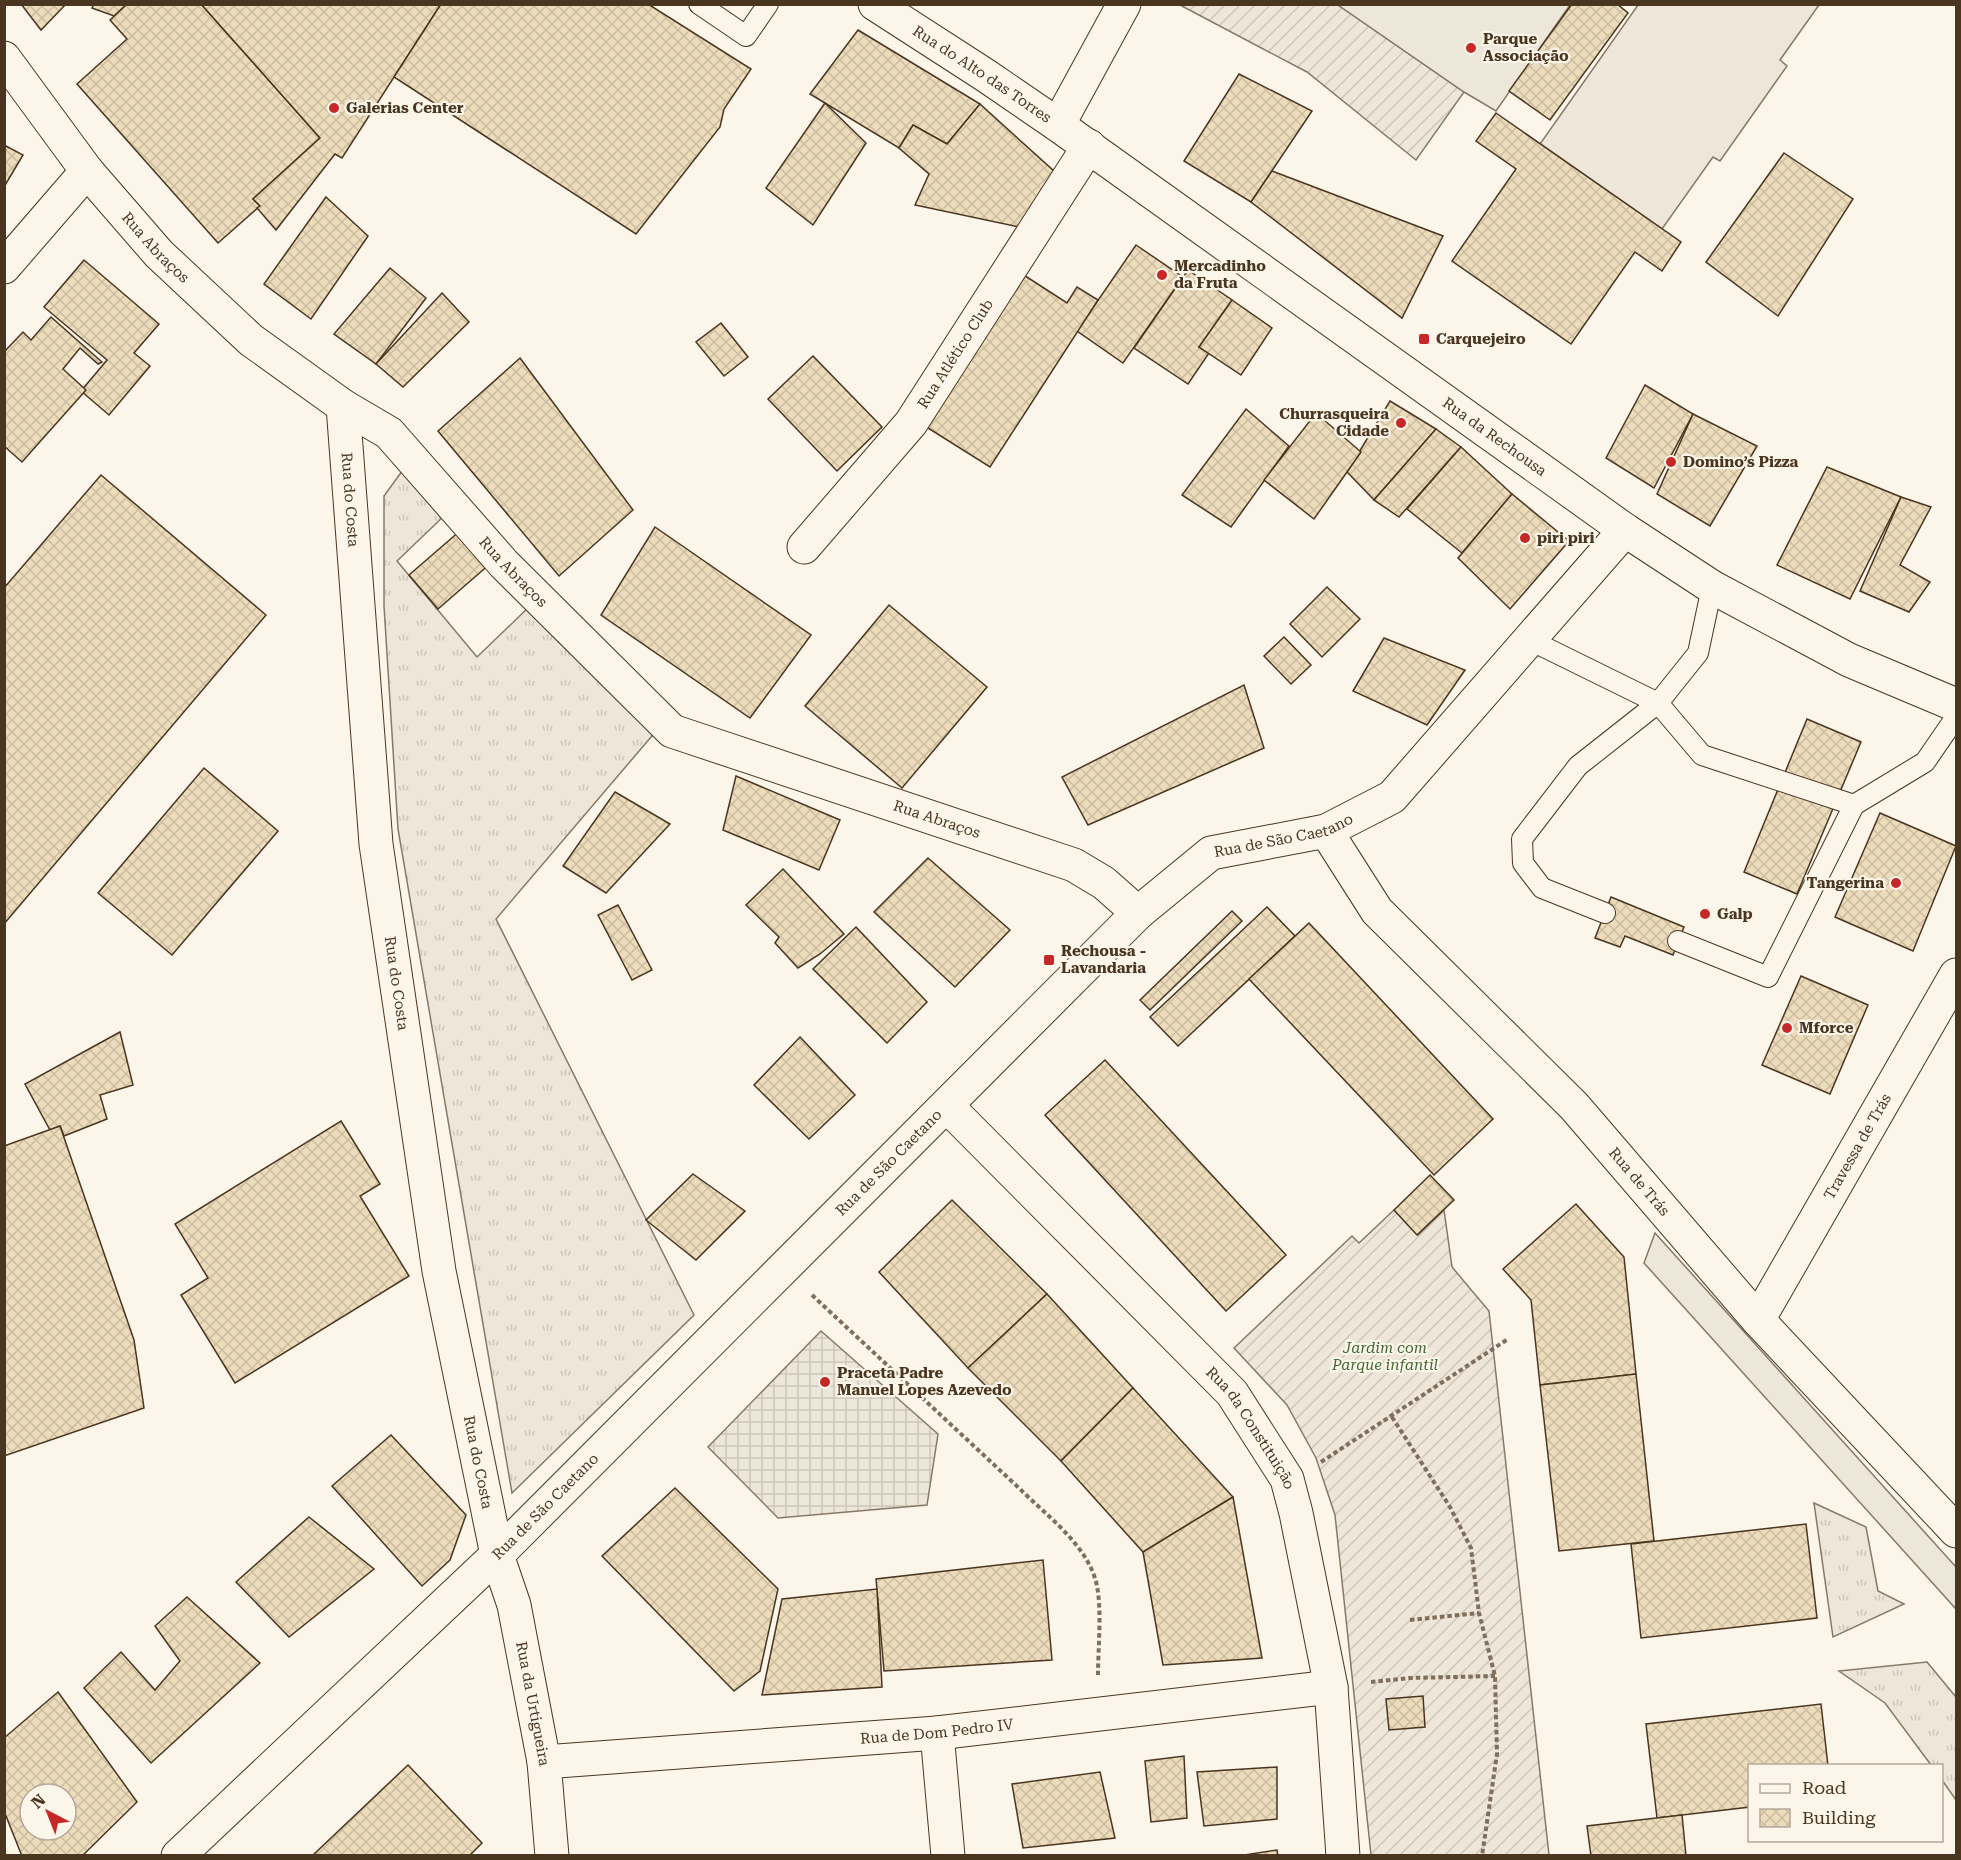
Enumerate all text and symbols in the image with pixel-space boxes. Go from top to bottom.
street label: Rua do Alto das Torres [909,22,1055,127]
place label: Parque Associação [1483,30,1569,65]
marker: Parque Associação [1464,41,1478,55]
place label: Galerias Center [346,99,464,117]
marker: Galerias Center [327,101,341,115]
street label: Rua Abraços [118,209,193,287]
place label: Mercadinho da Fruta [1174,257,1266,292]
marker: Mercadinho da Fruta [1155,268,1169,282]
street label: Rua Atlético Club [914,296,997,412]
place label: Carquejeiro [1436,330,1526,348]
marker: Carquejeiro [1417,332,1431,346]
street label: Rua da Rechousa [1439,394,1550,480]
place label: Churrasqueira Cidade [1279,405,1389,440]
marker: Churrasqueira Cidade [1394,416,1408,430]
street label: Rua do Costa [338,452,363,548]
place label: Domino’s Pizza [1683,453,1799,471]
marker: Domino’s Pizza [1664,455,1678,469]
place label: piri piri [1537,529,1595,547]
marker: piri piri [1518,531,1532,545]
street label: Rua Abraços [475,533,551,611]
street label: Rua Abraços [891,796,983,842]
street label: Rua de São Caetano [1212,810,1356,861]
place label: Tangerina [1806,874,1884,892]
marker: Tangerina [1889,876,1903,890]
place label: Galp [1717,905,1753,923]
marker: Galp [1698,907,1712,921]
street label: Rua do Costa [381,935,412,1032]
place label: Rechousa - Lavandaria [1061,942,1146,977]
marker: Rechousa - Lavandaria [1042,953,1056,967]
place label: Mforce [1799,1019,1854,1037]
marker: Mforce [1780,1021,1794,1035]
street label: Travessa de Trás [1820,1090,1895,1203]
street label: Rua de São Caetano [832,1106,946,1220]
street label: Rua de Trás [1605,1144,1673,1220]
park label: Jardim com Parque infantil [1331,1339,1439,1374]
street label: Rua da Constituição [1202,1363,1298,1491]
place label: Praceta Padre Manuel Lopes Azevedo [837,1364,1012,1399]
marker: Praceta Padre Manuel Lopes Azevedo [818,1375,832,1389]
street label: Rua do Costa [460,1414,496,1511]
street label: Rua de São Caetano [488,1450,602,1564]
street label: Rua da Urtigueira [512,1640,554,1768]
street label: Rua de Dom Pedro IV [860,1715,1015,1748]
legend [1748,1764,1943,1842]
text: Road [1802,1777,1847,1798]
north arrow [18,1782,78,1842]
text: N [27,1790,49,1812]
text: Building [1802,1807,1876,1828]

